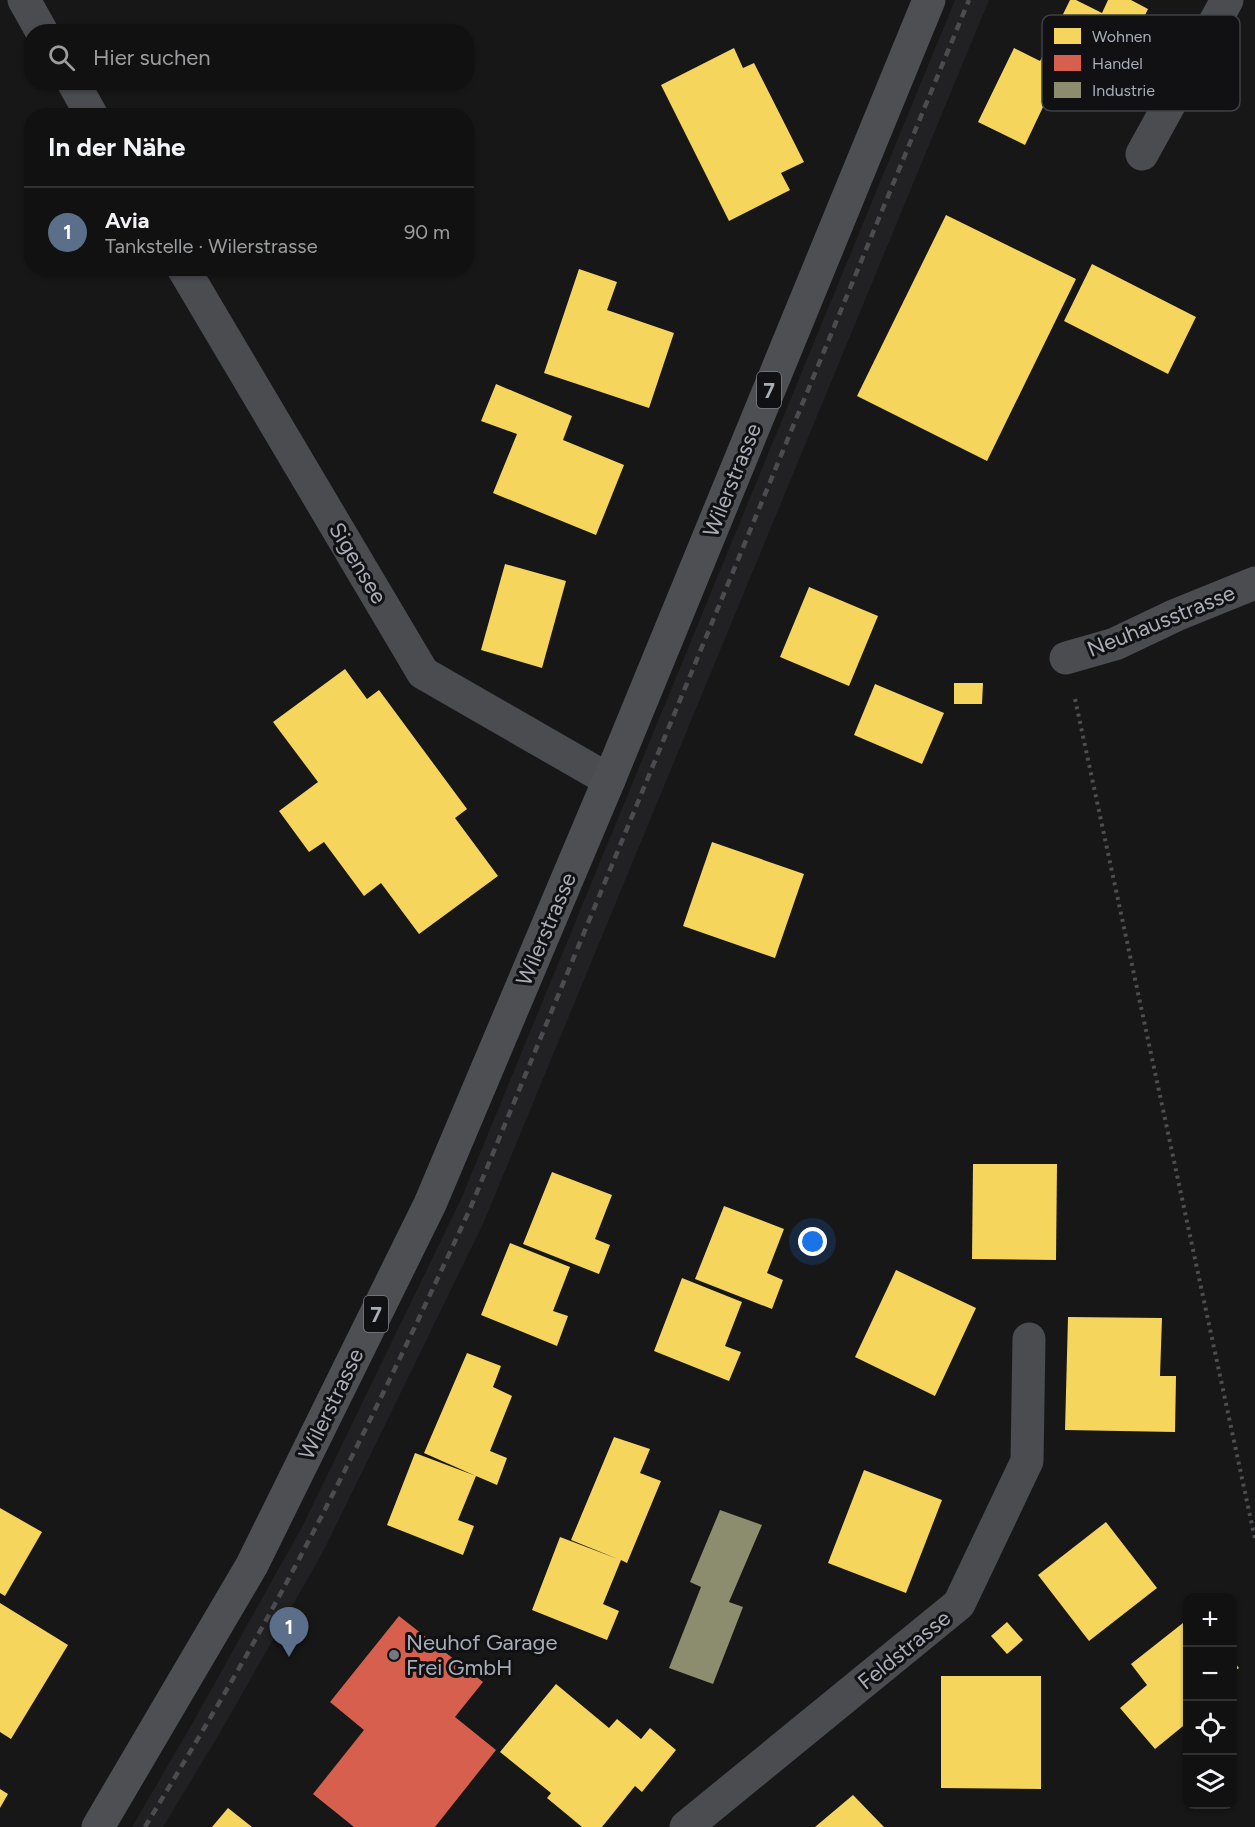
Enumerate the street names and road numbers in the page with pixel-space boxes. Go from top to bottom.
road number: 7 [757,372,781,408]
street label: Wilerstrasse [697,419,767,541]
street label: Sigensee [323,517,393,609]
street label: Neuhausstrasse [1083,579,1239,663]
street label: Wilerstrasse [510,868,582,990]
road number: 7 [364,1296,388,1332]
street label: Wilerstrasse [293,1344,369,1464]
street label: Feldstrasse [852,1604,956,1696]

